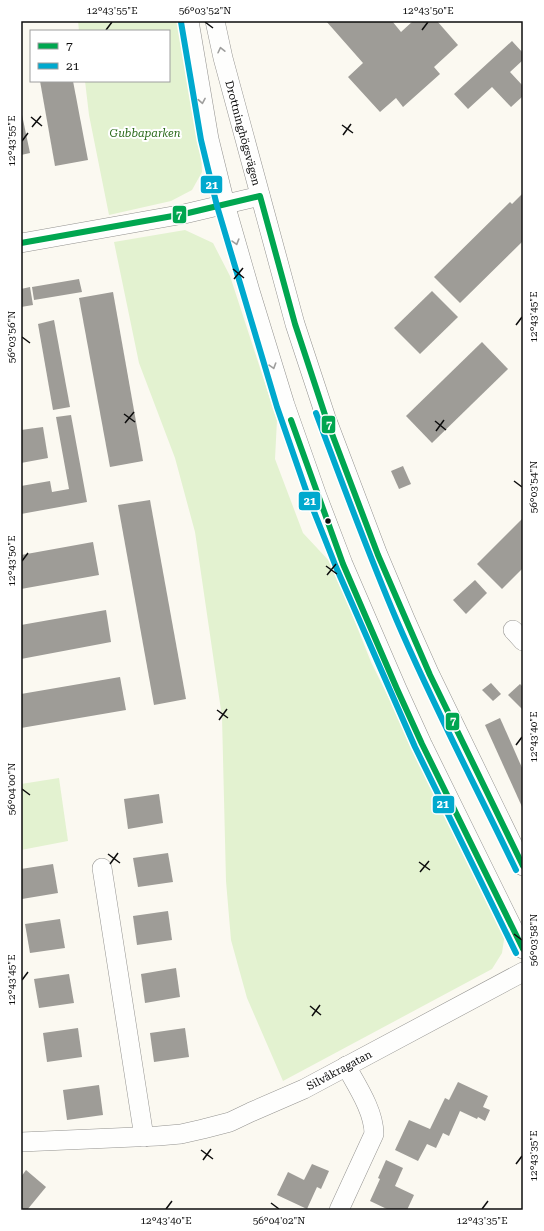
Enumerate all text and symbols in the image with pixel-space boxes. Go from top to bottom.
text: 12°43'55"E [86,5,138,16]
text: 56°03'52"N [179,5,231,16]
text: 12°43'50"E [402,5,454,16]
legend [30,30,170,82]
text: 7 [66,39,73,53]
one-way arrow [218,46,226,53]
text: 21 [66,59,80,73]
street label: Drottninghögsvägen [222,79,263,187]
one-way arrow [197,98,206,104]
text: 12°43'55"E [6,115,17,167]
park label: Gubbaparken [110,127,181,140]
line badge: 21 [200,175,223,194]
text: 21 [206,179,218,192]
line badge: 7 [172,205,187,224]
text: 7 [176,209,182,222]
one-way arrow [231,238,240,245]
text: 12°43'45"E [528,291,539,343]
text: 56°03'56"N [6,311,17,363]
one-way arrow [268,362,277,369]
line badge: 7 [321,415,336,434]
text: 7 [326,419,332,432]
text: 56°03'54"N [528,461,539,513]
line badge: 21 [298,491,321,511]
text: 21 [304,495,316,508]
unlabelled marker [323,516,333,526]
text: 12°43'50"E [6,535,17,587]
text: 12°43'40"E [528,711,539,763]
line badge: 7 [445,712,460,731]
text: 7 [450,715,456,728]
text: 56°04'00"N [6,763,17,815]
line badge: 21 [432,795,455,814]
text: 21 [437,798,449,811]
text: 56°03'58"N [528,914,539,966]
text: 12°43'45"E [6,954,17,1006]
street label: Silvåkragatan [304,1048,374,1093]
text: 12°43'35"E [528,1130,539,1182]
text: 12°43'40"E [140,1215,192,1226]
text: 56°04'02"N [253,1215,305,1226]
text: 12°43'35"E [456,1215,508,1226]

